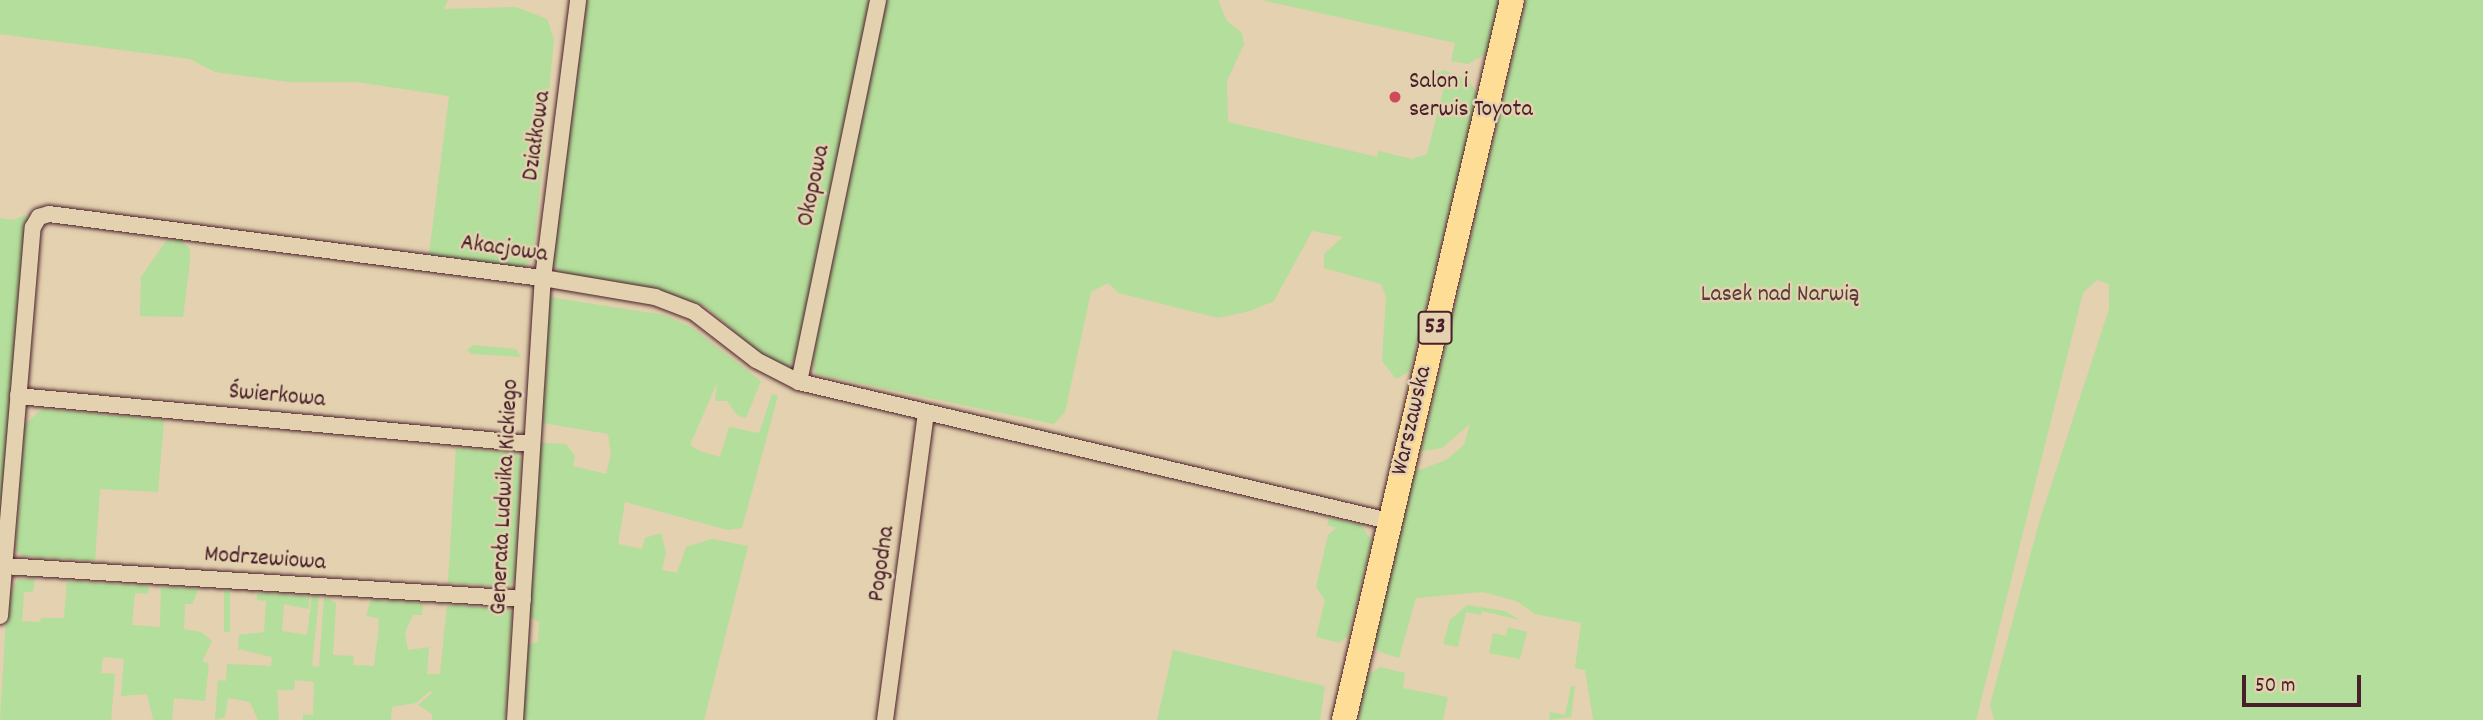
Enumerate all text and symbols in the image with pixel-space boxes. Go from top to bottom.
place label: Salon i serwis Toyota [1409,69,1533,125]
street label: Działkowa [517,89,559,183]
marker: Salon i serwis Toyota [1387,89,1403,105]
street label: Okopowa [792,143,838,229]
street label: Akacjowa [459,230,549,270]
park label: Lasek nad Narwią [1701,282,1859,310]
road number: 53 [1418,308,1452,348]
street label: Warszawska [1386,364,1440,478]
street label: Świerkowa [228,378,326,416]
street label: Generała Ludwika Kickiego [485,378,527,616]
street label: Pogodna [863,524,903,604]
street label: Modrzewiowa [203,541,327,579]
scale bar [2245,660,2364,704]
text: 50 m [2255,672,2295,702]

